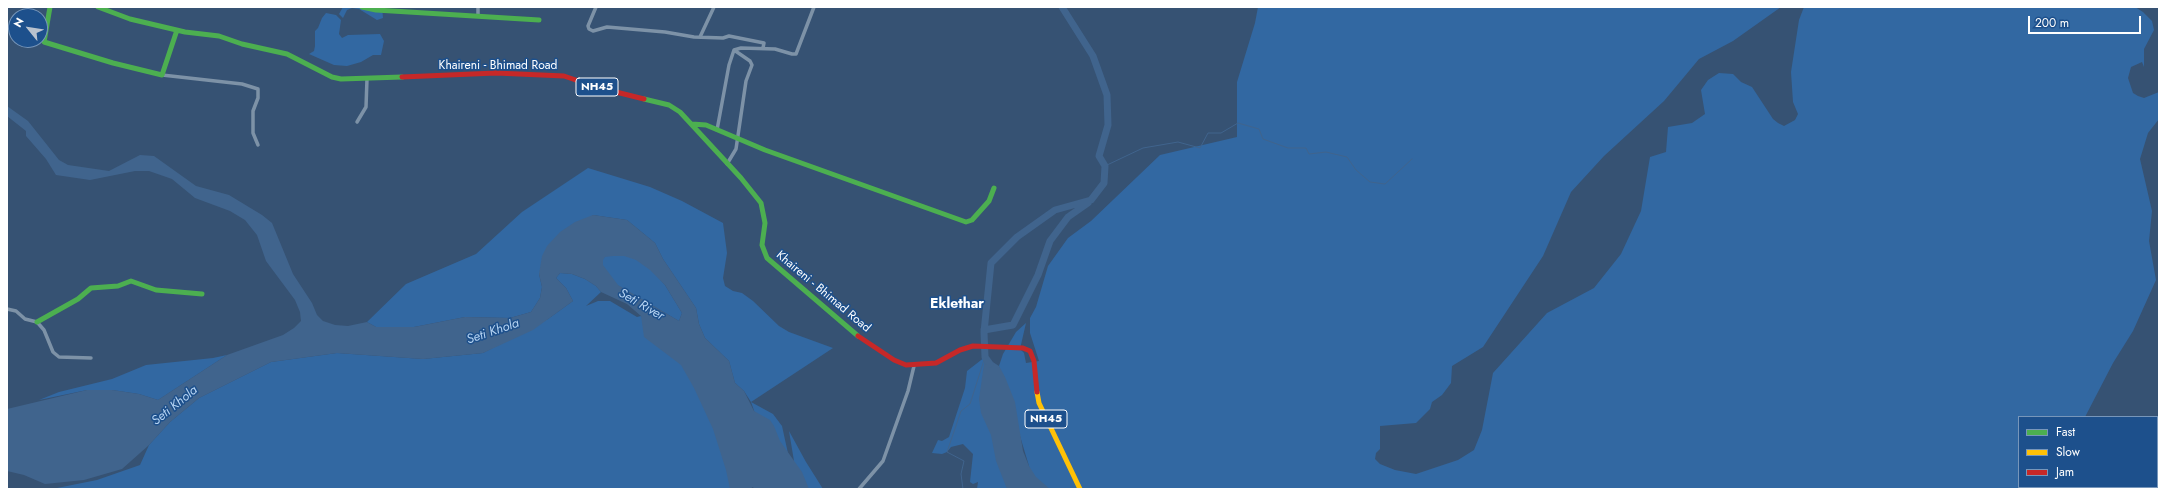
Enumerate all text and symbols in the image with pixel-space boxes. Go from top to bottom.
north arrow [8,8,48,48]
scale bar [2030,8,2143,34]
text: 200 m [2035,14,2069,32]
text: N [9,15,28,30]
street label: Khaireni - Bhimad Road [439,59,557,73]
road number: NH45 [576,78,618,96]
street label: Khaireni - Bhimad Road [773,248,873,336]
water label: Seti River [615,286,667,324]
district label: Eklethar [930,297,984,313]
water label: Seti Khola [465,316,521,348]
water label: Seti Khola [149,383,201,429]
road number: NH45 [1025,410,1067,428]
legend [2018,416,2158,488]
text: Fast [2056,423,2075,441]
text: Slow [2056,443,2080,461]
text: Jam [2056,463,2074,481]

